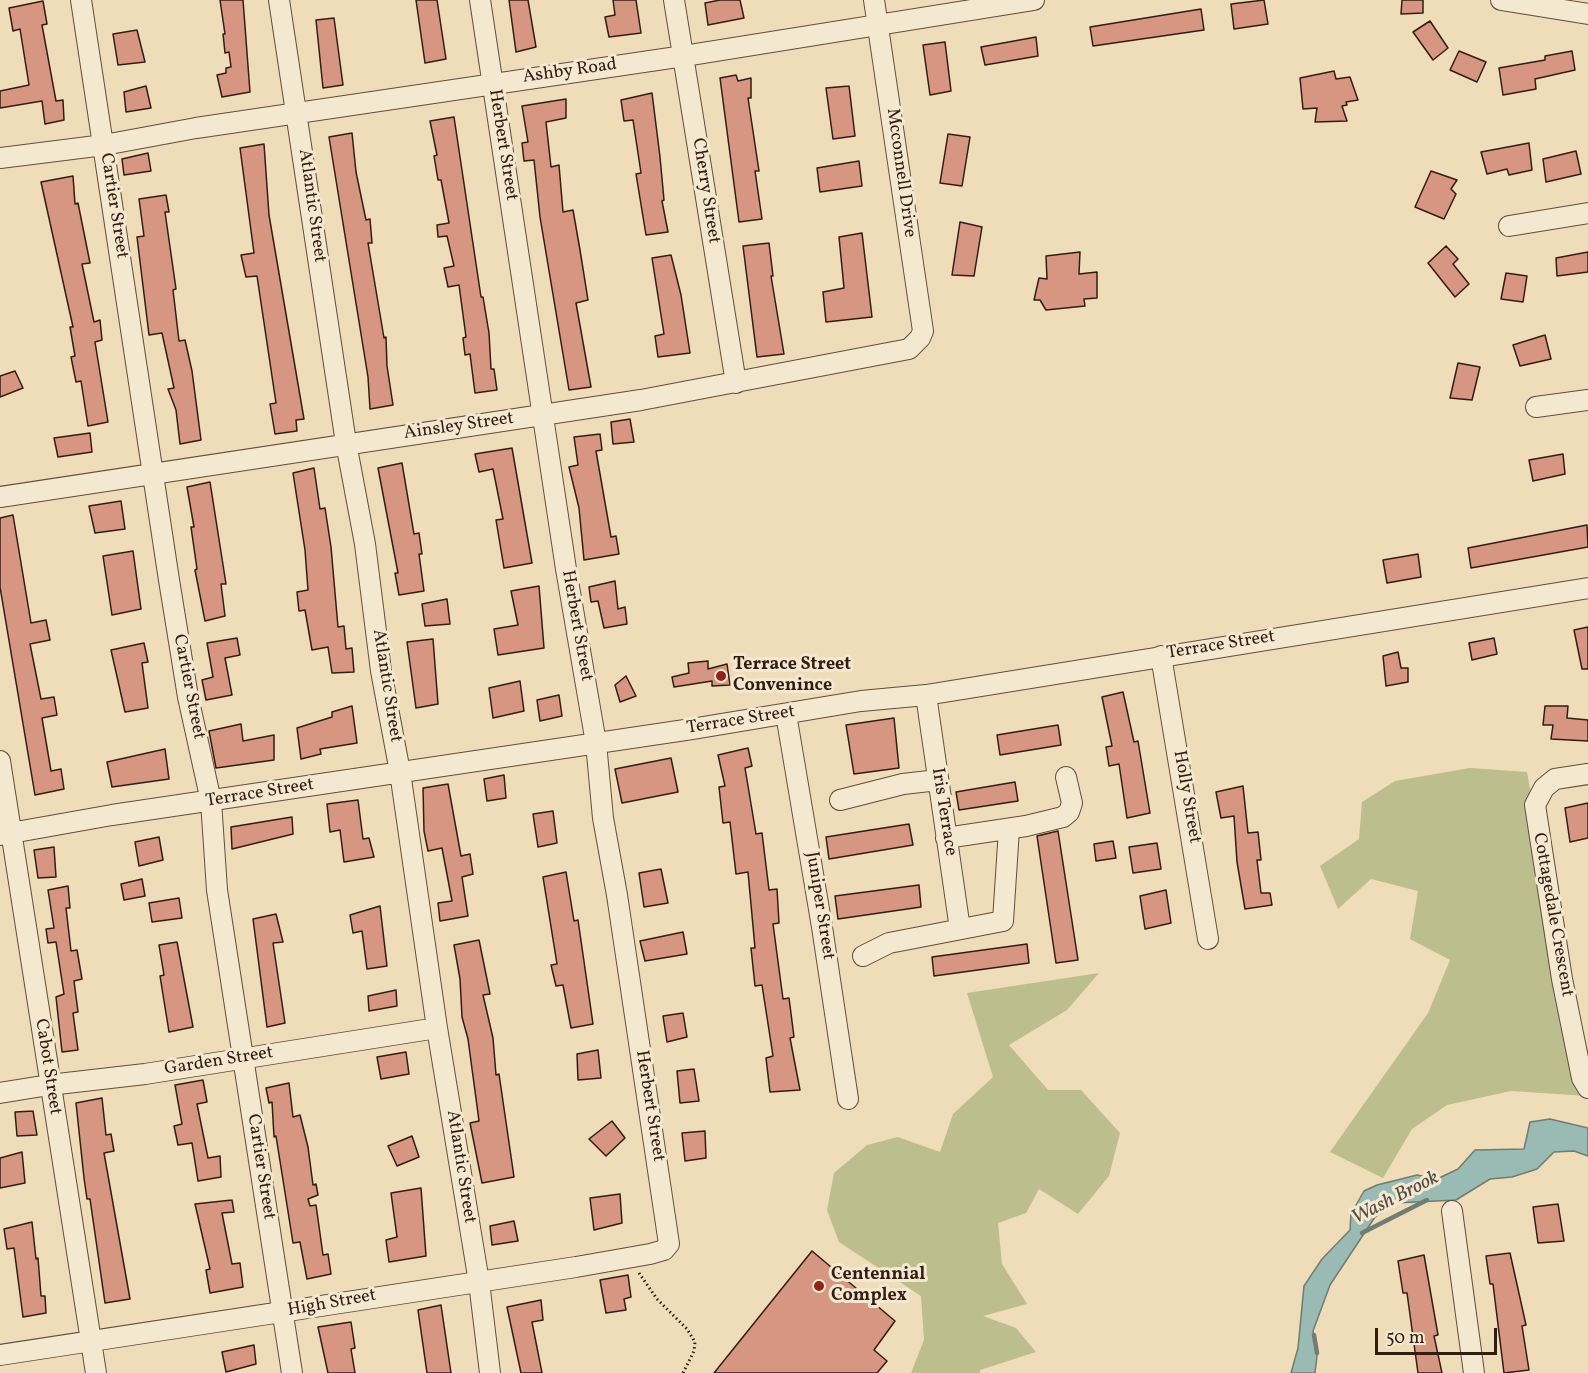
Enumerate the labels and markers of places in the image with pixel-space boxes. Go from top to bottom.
place label: Terrace Street Convenince [733,655,851,698]
marker: Terrace Street Convenince [714,669,728,683]
place label: Centennial Complex [831,1265,925,1308]
marker: Centennial Complex [812,1279,826,1293]

